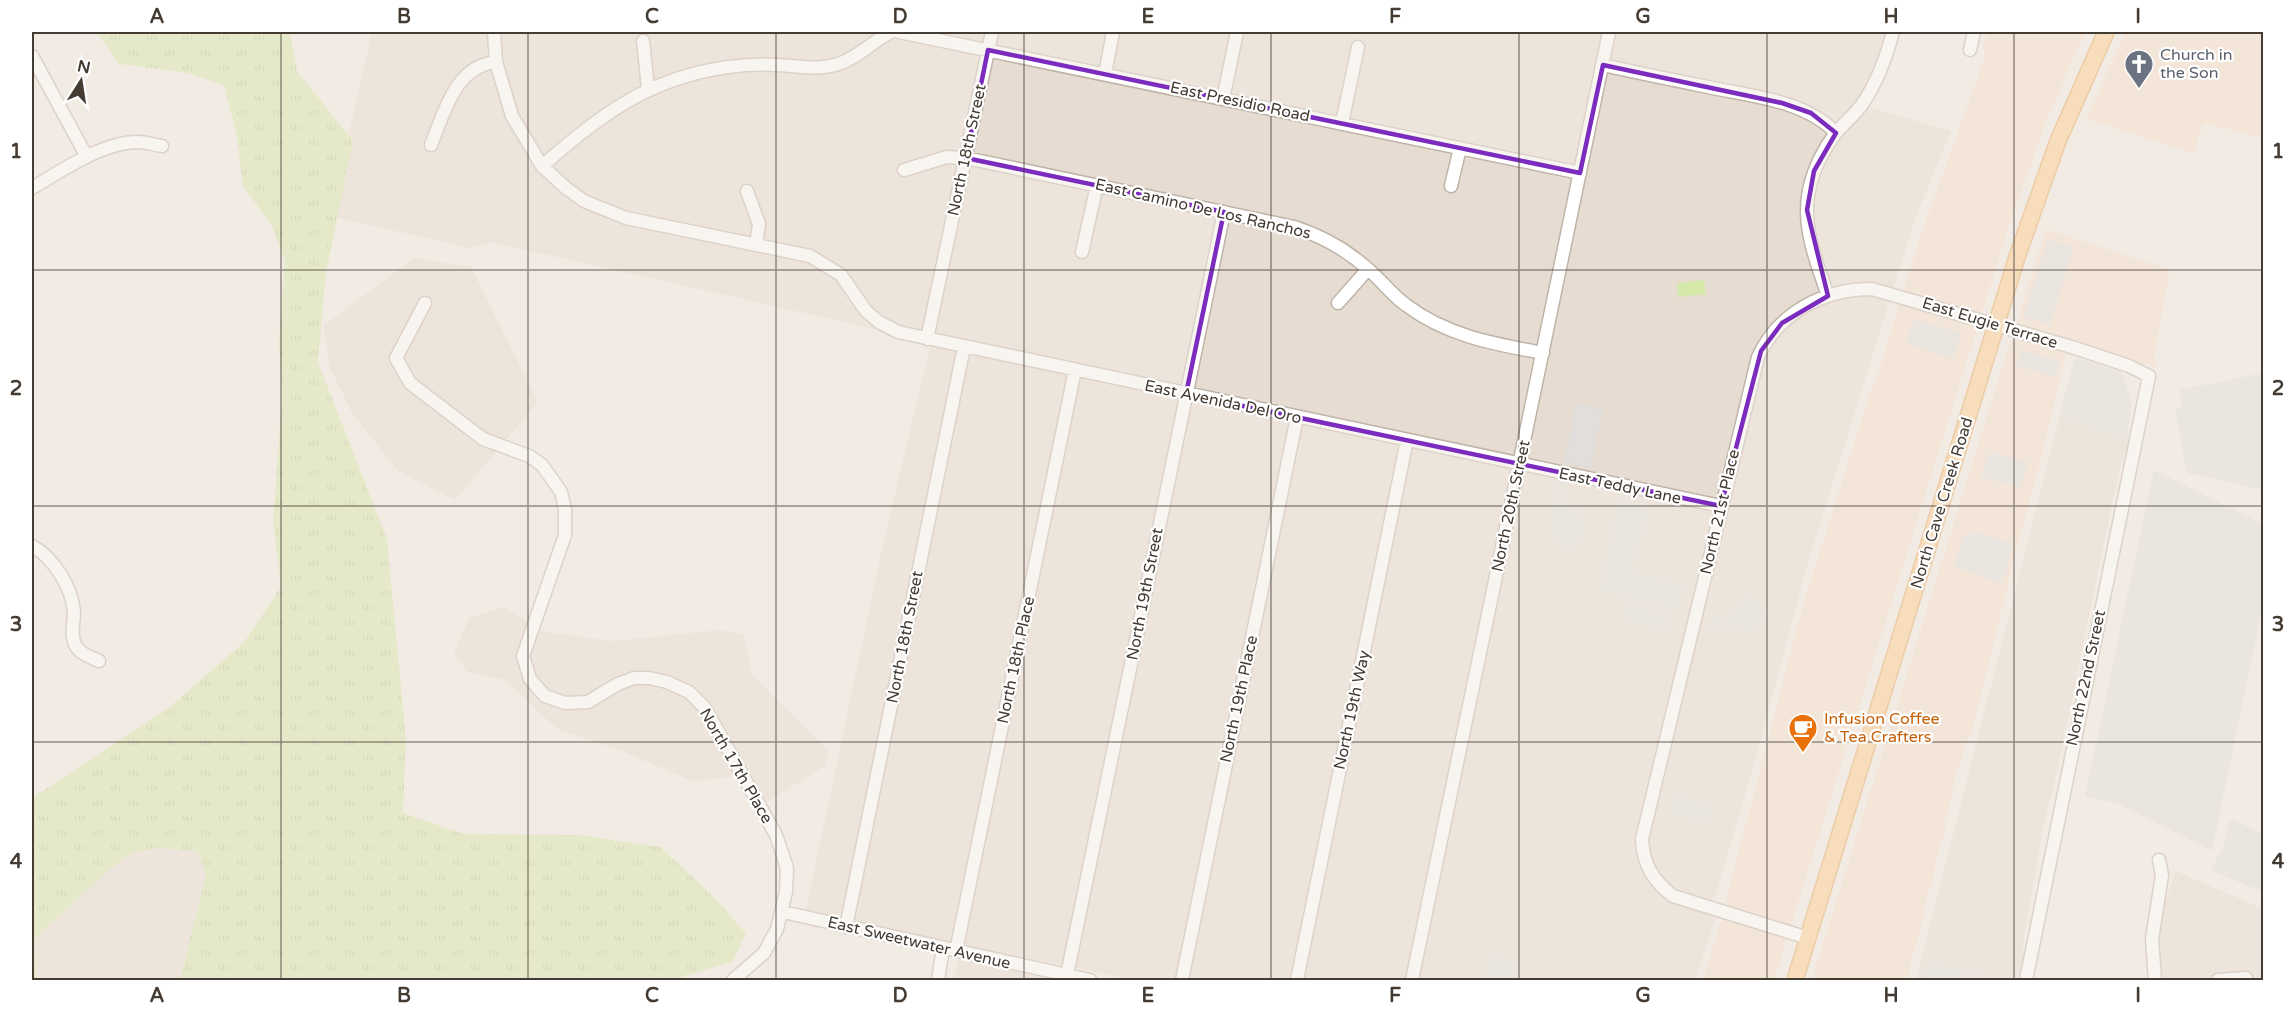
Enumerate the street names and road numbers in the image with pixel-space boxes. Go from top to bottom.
street label: East Presidio Road [1168,77,1312,127]
street label: North 18th Street [943,82,991,218]
street label: East Camino De Los Ranchos [1093,174,1313,244]
street label: East Eugie Terrace [1920,293,2060,353]
street label: East Avenida Del Oro [1143,376,1303,428]
street label: North Cave Creek Road [1906,415,1978,591]
street label: North 20th Street [1487,438,1535,574]
street label: North 21st Place [1696,448,1744,576]
street label: East Teddy Lane [1557,463,1683,509]
street label: North 19th Street [1122,526,1168,662]
street label: North 18th Street [882,569,928,705]
street label: North 18th Place [993,594,1039,726]
street label: North 22nd Street [2062,608,2110,748]
street label: North 19th Place [1216,633,1262,765]
street label: North 19th Way [1330,648,1375,772]
street label: North 17th Place [695,705,777,827]
street label: East Sweetwater Avenue [826,912,1012,974]

